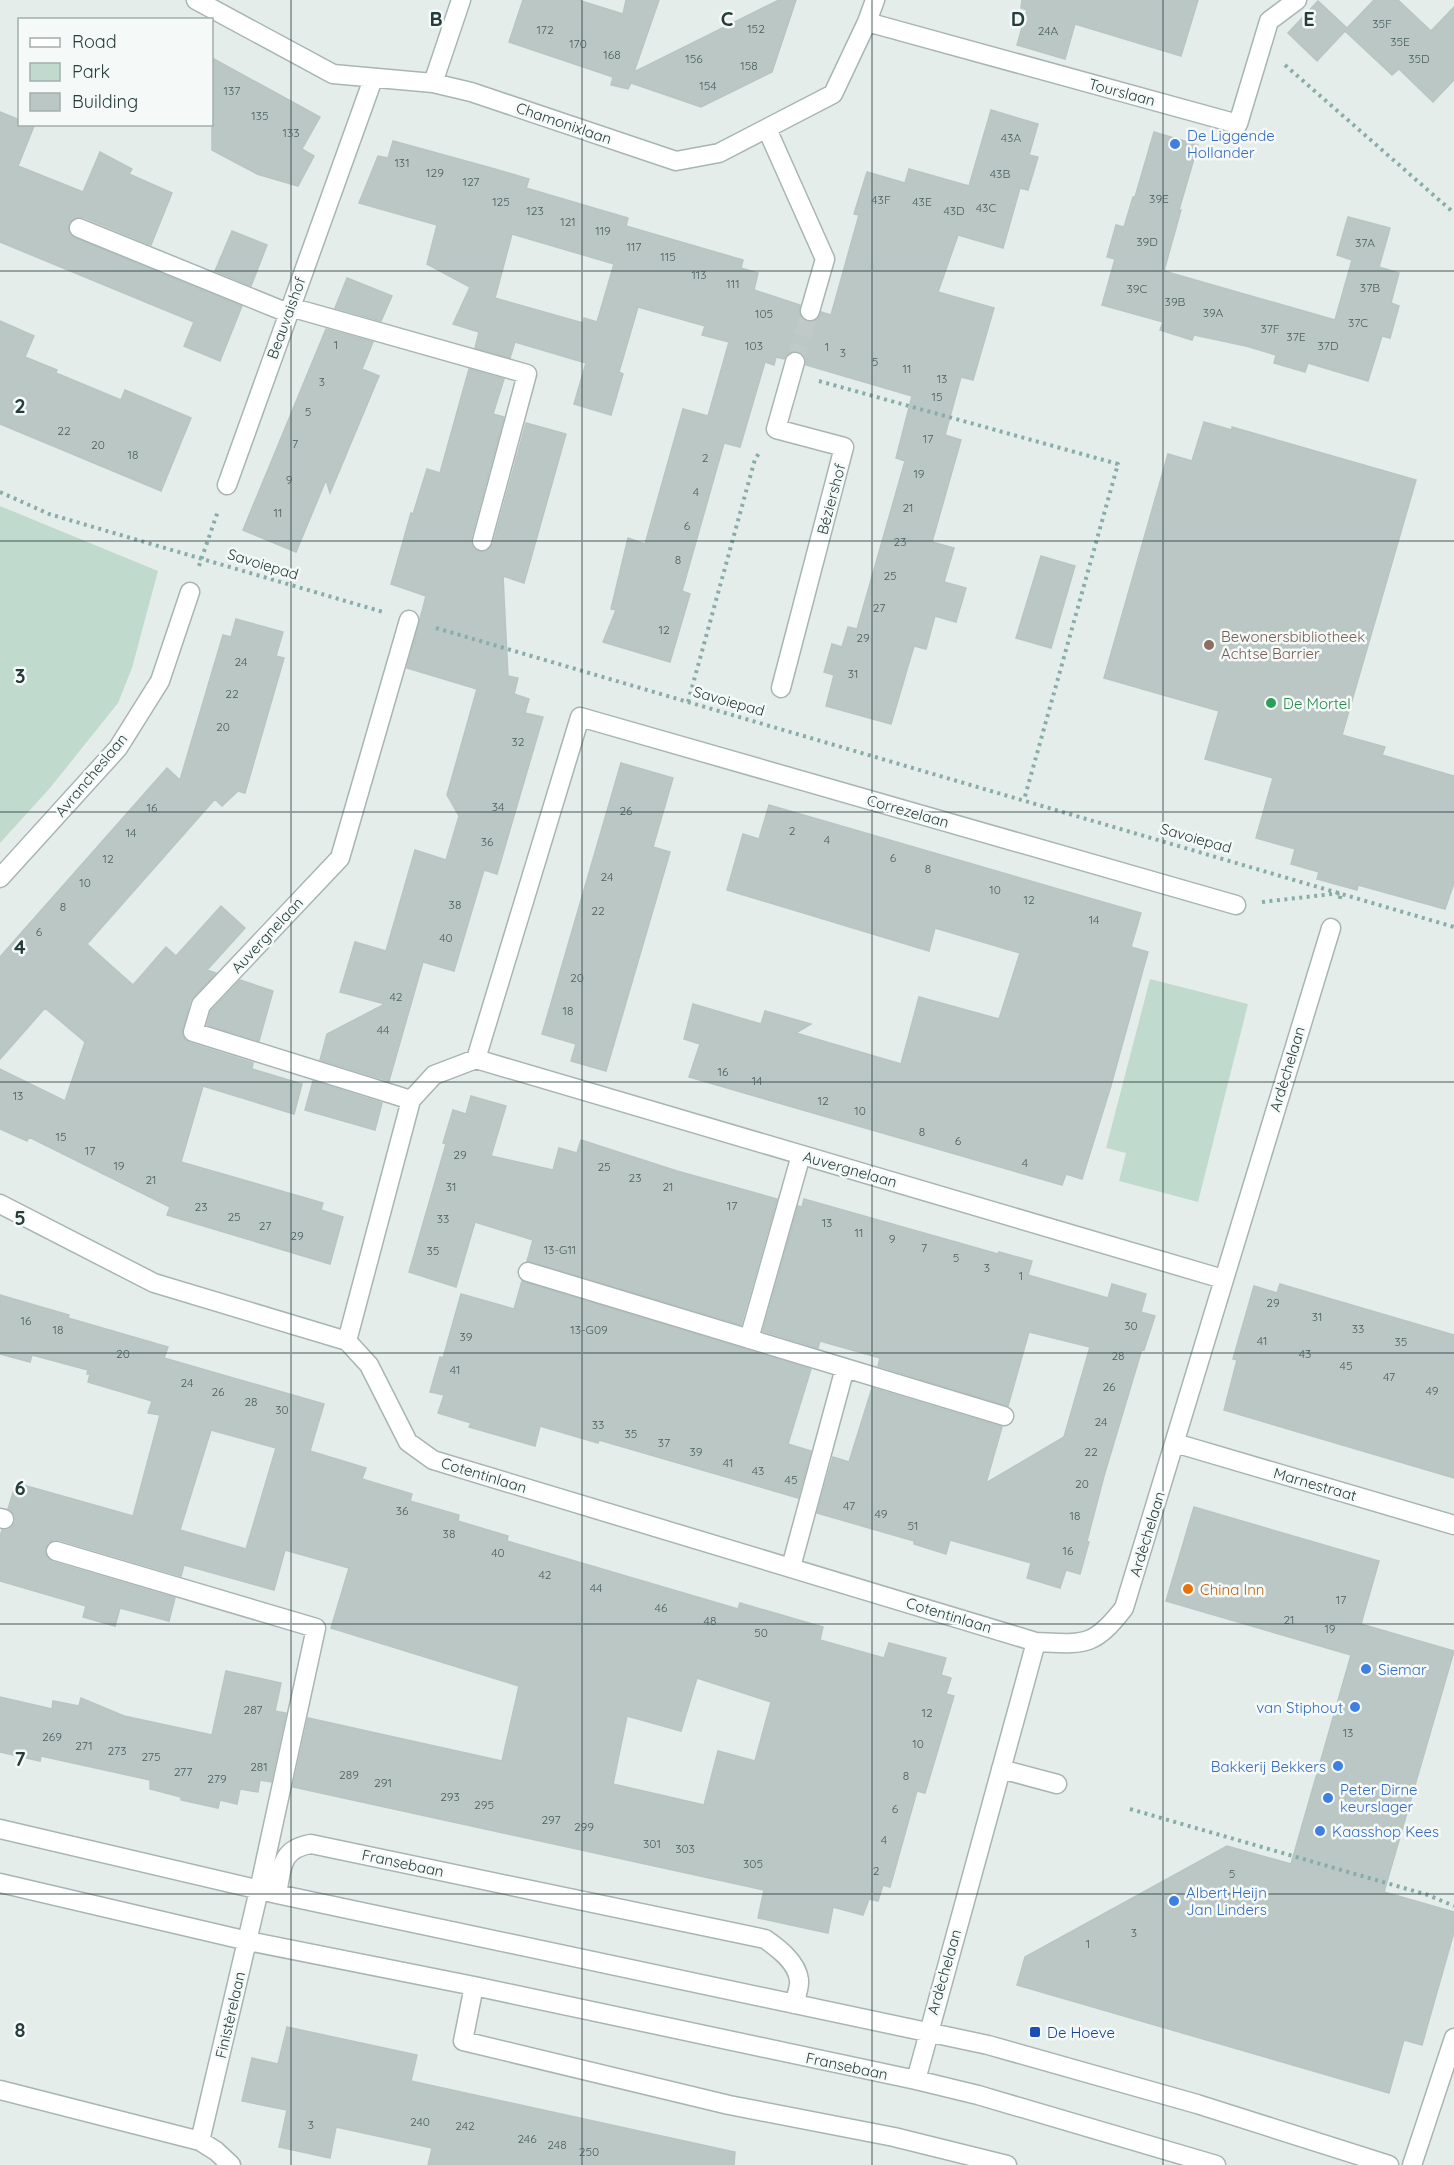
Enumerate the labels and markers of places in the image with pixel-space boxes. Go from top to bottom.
place label: De Liggende Hollander [1187,126,1275,162]
marker: De Liggende Hollander [1168,137,1182,151]
place label: Bewonersbibliotheek Achtse Barrier [1221,627,1365,663]
marker: Bewonersbibliotheek Achtse Barrier [1202,638,1216,652]
place label: De Mortel [1283,694,1351,713]
marker: De Mortel [1264,696,1278,710]
place label: China Inn [1200,1580,1264,1599]
marker: China Inn [1181,1582,1195,1596]
place label: Siemar [1378,1660,1427,1679]
marker: Siemar [1359,1662,1373,1676]
place label: van Stiphout [1256,1698,1343,1717]
marker: van Stiphout [1348,1700,1362,1714]
place label: Bakkerij Bekkers [1211,1757,1326,1776]
marker: Bakkerij Bekkers [1331,1759,1345,1773]
place label: Peter Dirne keurslager [1340,1780,1418,1816]
marker: Peter Dirne keurslager [1321,1791,1335,1805]
place label: Kaasshop Kees [1332,1822,1439,1841]
marker: Kaasshop Kees [1313,1824,1327,1838]
place label: Albert Heijn Jan Linders [1186,1883,1267,1919]
marker: Albert Heijn Jan Linders [1167,1894,1181,1908]
place label: De Hoeve [1047,2023,1115,2042]
marker: De Hoeve [1028,2025,1042,2039]

